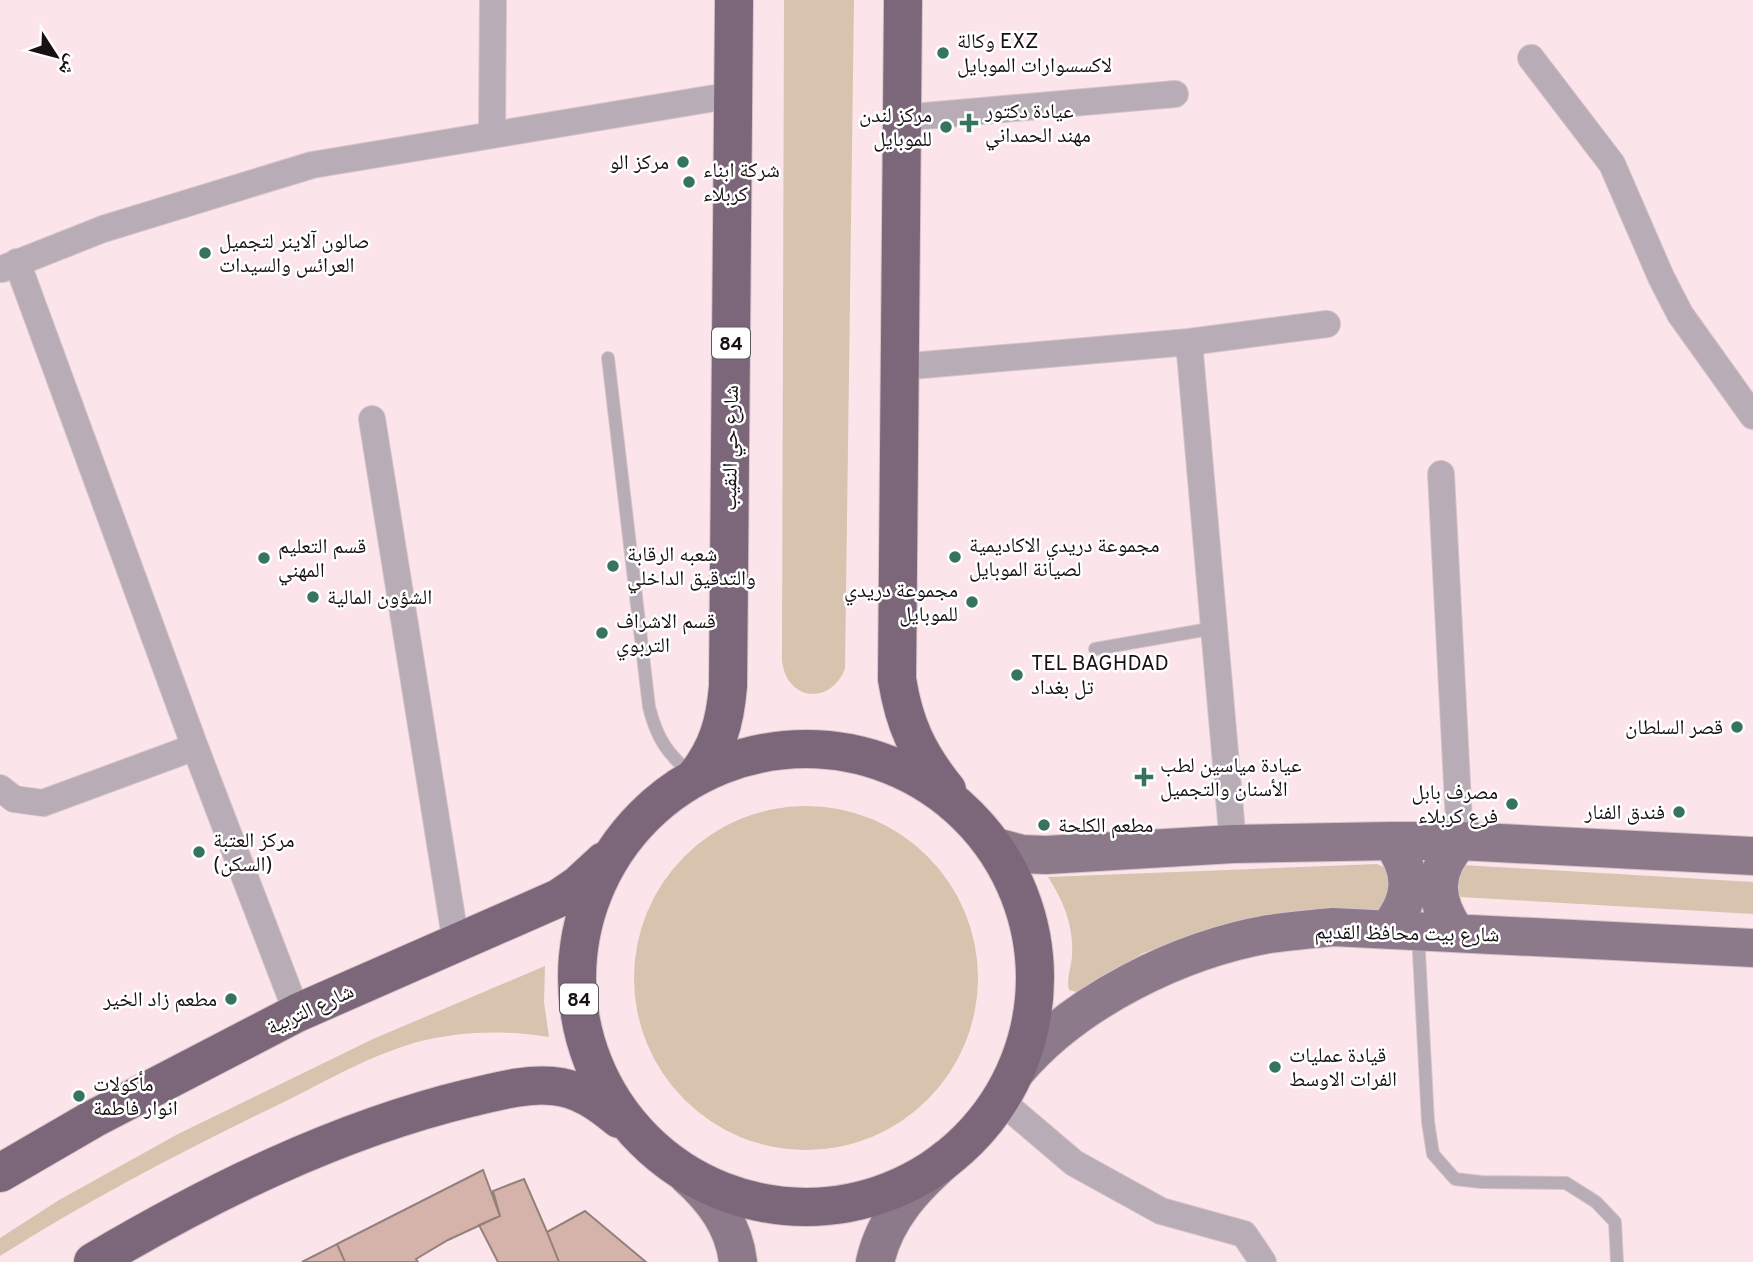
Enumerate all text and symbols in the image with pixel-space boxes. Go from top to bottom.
north arrow [21,21,91,91]
place label: وكالة EXZ لاكسسوارات الموبايل [957,29,1112,80]
marker: وكالة EXZ لاكسسوارات الموبايل [935,45,951,61]
text: ش [52,50,84,80]
place label: عيادة دكتور مهند الحمداني [984,99,1091,151]
place label: مركز لندن للموبايل [859,103,932,154]
marker: عيادة دكتور مهند الحمداني [959,113,979,133]
marker: مركز لندن للموبايل [938,119,954,135]
place label: مركز الو [610,150,669,177]
marker: مركز الو [675,154,691,170]
place label: شركة ابناء كربلاء [703,158,780,209]
marker: شركة ابناء كربلاء [681,174,697,190]
place label: صالون آلاينر لتجميل العرائس والسيدات [219,229,370,280]
marker: صالون آلاينر لتجميل العرائس والسيدات [197,245,213,261]
road number: 84 [712,328,750,358]
street label: شارع حي النقيب [717,385,747,511]
place label: مجموعة دريدي الاكاديمية لصيانة الموبايل [969,533,1160,584]
place label: قسم التعليم المهني [278,534,366,586]
place label: شعبه الرقابة والتدقيق الداخلي [627,542,756,594]
marker: مجموعة دريدي الاكاديمية لصيانة الموبايل [947,549,963,565]
marker: قسم التعليم المهني [256,550,272,566]
marker: شعبه الرقابة والتدقيق الداخلي [605,558,621,574]
place label: مجموعة دريدي للموبايل [844,578,958,629]
place label: الشؤون المالية [327,585,432,612]
marker: الشؤون المالية [305,589,321,605]
marker: مجموعة دريدي للموبايل [964,594,980,610]
place label: قسم الاشراف التربوي [616,609,716,661]
marker: قسم الاشراف التربوي [594,625,610,641]
place label: TEL BAGHDAD تل بغداد [1031,651,1169,702]
marker: TEL BAGHDAD تل بغداد [1009,667,1025,683]
place label: قصر السلطان [1625,715,1723,742]
marker: قصر السلطان [1729,719,1745,735]
place label: عيادة مياسين لطب الأسنان والتجميل [1160,753,1302,804]
marker: عيادة مياسين لطب الأسنان والتجميل [1134,767,1154,787]
place label: مصرف بابل فرع كربلاء [1412,780,1498,831]
marker: مصرف بابل فرع كربلاء [1504,796,1520,812]
place label: فندق الفنار [1583,800,1665,827]
marker: فندق الفنار [1671,804,1687,820]
place label: مطعم الكلحة [1058,813,1153,840]
marker: مطعم الكلحة [1036,817,1052,833]
place label: مركز العتبة (السكن) [213,828,295,879]
marker: مركز العتبة (السكن) [191,844,207,860]
street label: شارع بيت محافظ القديم [1314,919,1500,950]
street label: شارع التربية [263,978,359,1042]
road number: 84 [560,984,598,1015]
place label: مطعم زاد الخير [102,987,217,1014]
marker: مطعم زاد الخير [223,991,239,1007]
place label: قيادة عمليات الفرات الاوسط [1289,1043,1397,1094]
marker: قيادة عمليات الفرات الاوسط [1267,1059,1283,1075]
place label: مأكولات انوار فاطمة [93,1071,178,1123]
marker: مأكولات انوار فاطمة [71,1088,87,1104]

